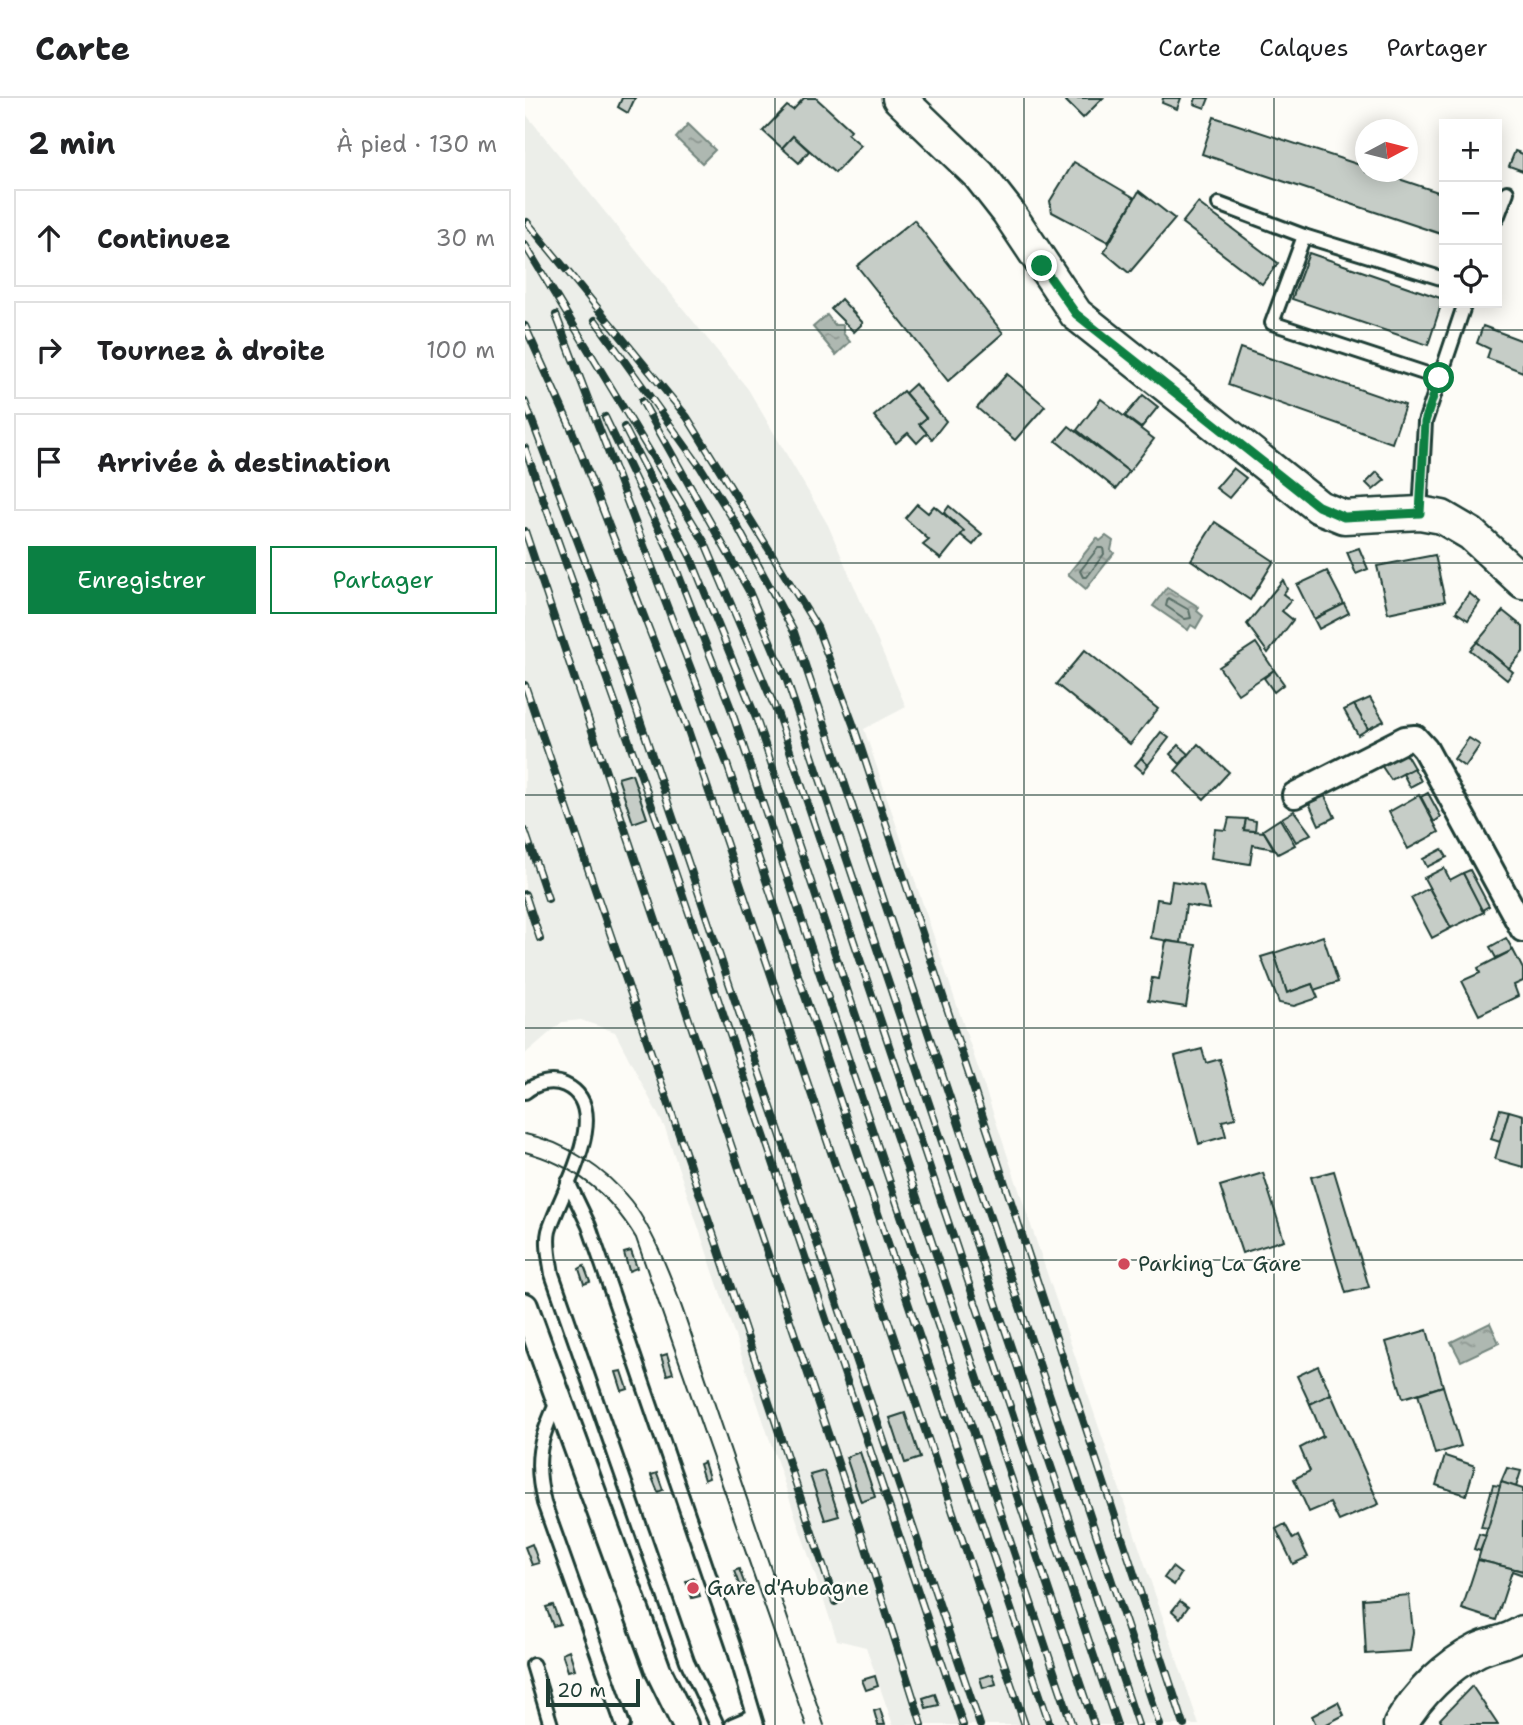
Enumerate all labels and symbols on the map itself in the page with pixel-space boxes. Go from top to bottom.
north arrow [1355,119,1418,182]
route end [1026,250,1057,281]
route start [1423,362,1454,393]
place label: Parking La Gare [1138,1250,1302,1278]
marker: Parking La Gare [1116,1256,1132,1272]
place label: Gare d'Aubagne [707,1574,869,1602]
marker: Gare d'Aubagne [685,1580,701,1596]
scale bar [546,1676,641,1708]

